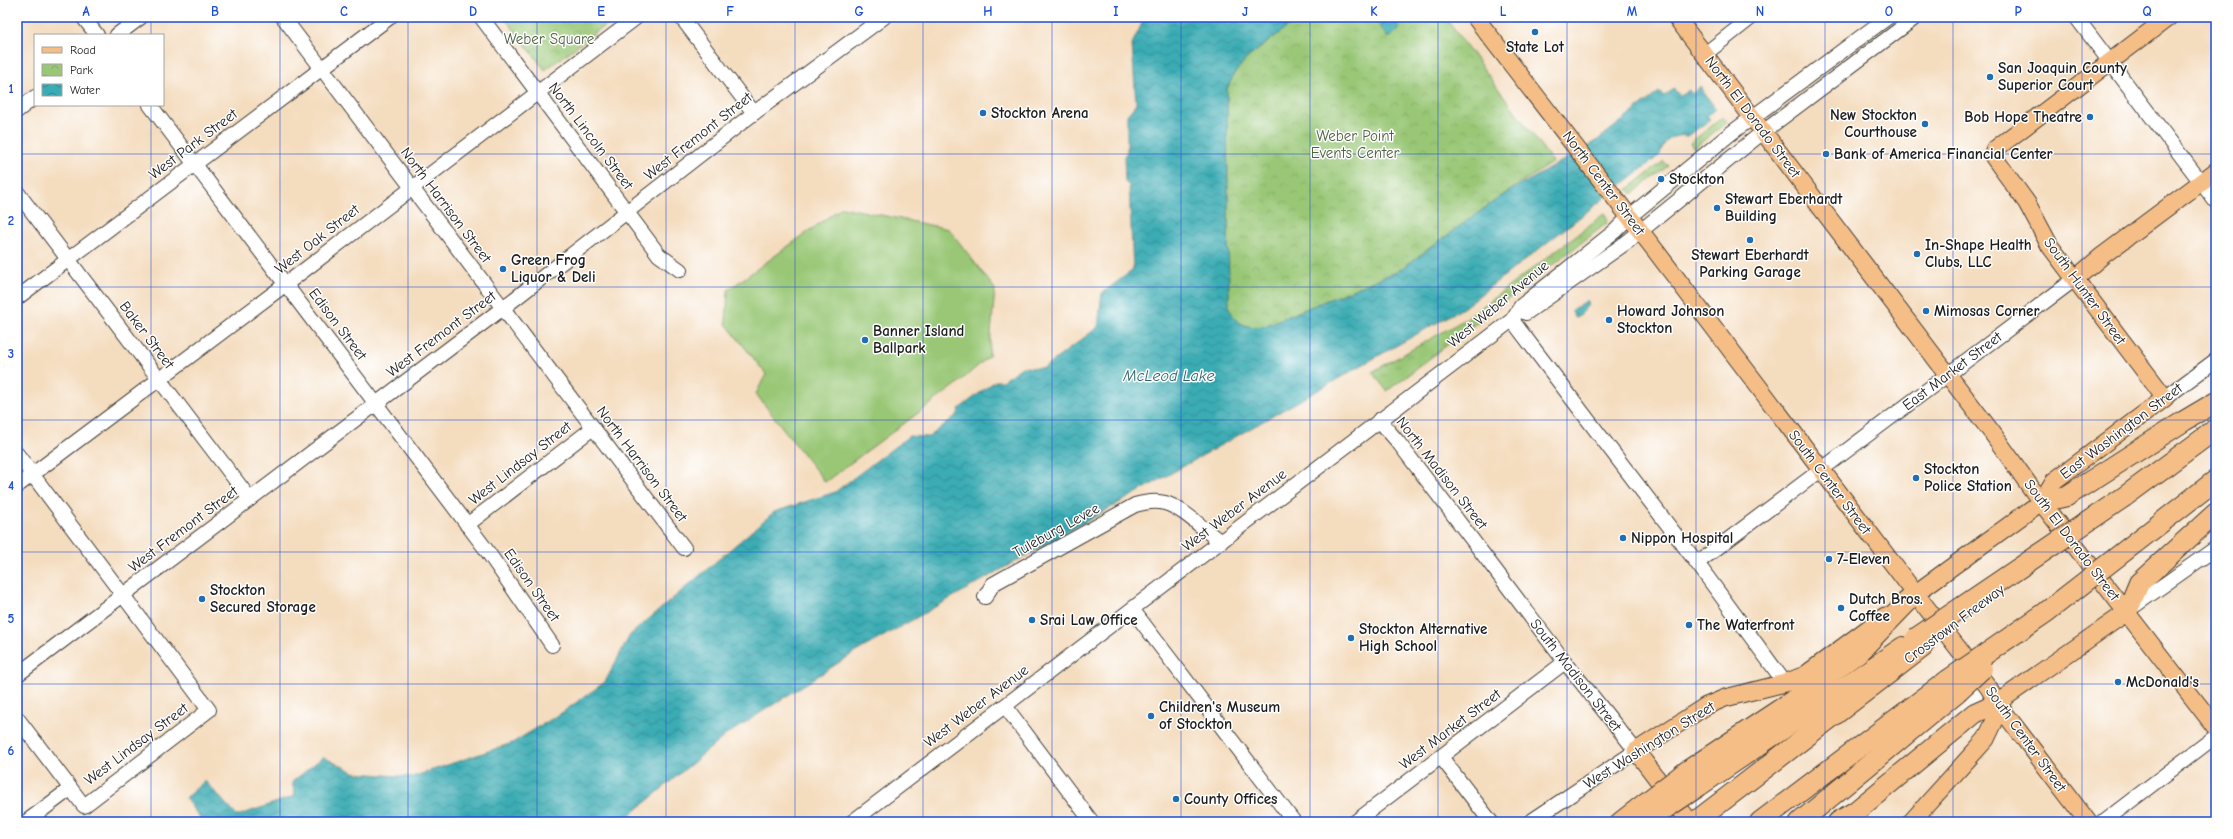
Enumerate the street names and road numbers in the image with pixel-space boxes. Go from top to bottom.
street label: North El Dorado Street [1701,53,1805,182]
street label: North Lincoln Street [545,79,638,194]
street label: West Fremont Street [640,88,756,184]
street label: West Park Street [145,104,241,183]
street label: North Center Street [1559,127,1650,239]
street label: North Harrison Street [397,144,496,267]
street label: West Oak Street [271,200,363,278]
street label: South Hunter Street [2040,234,2130,349]
street label: West Weber Avenue [1444,256,1553,352]
street label: Edison Street [305,284,371,364]
street label: West Fremont Street [383,287,500,381]
street label: Baker Street [116,298,179,373]
street label: East Market Street [1899,327,2006,414]
street label: East Washington Street [2056,379,2186,483]
street label: North Harrison Street [593,403,692,526]
street label: North Madison Street [1392,413,1492,533]
street label: West Lindsay Street [465,417,576,509]
street label: South Center Street [1785,426,1876,538]
street label: West Weber Avenue [1178,464,1290,555]
street label: South El Dorado Street [2020,476,2124,605]
street label: West Fremont Street [125,482,242,576]
street label: Tuleburg Levee [1010,499,1103,561]
street label: Edison Street [500,545,564,626]
street label: Crosstown Freeway [1900,580,2008,668]
street label: South Madison Street [1526,615,1626,735]
street label: West Weber Avenue [920,660,1032,751]
street label: South Center Street [1982,683,2071,796]
street label: West Market Street [1396,684,1505,773]
street label: West Washington Street [1580,697,1719,793]
street label: West Lindsay Street [81,699,192,789]

